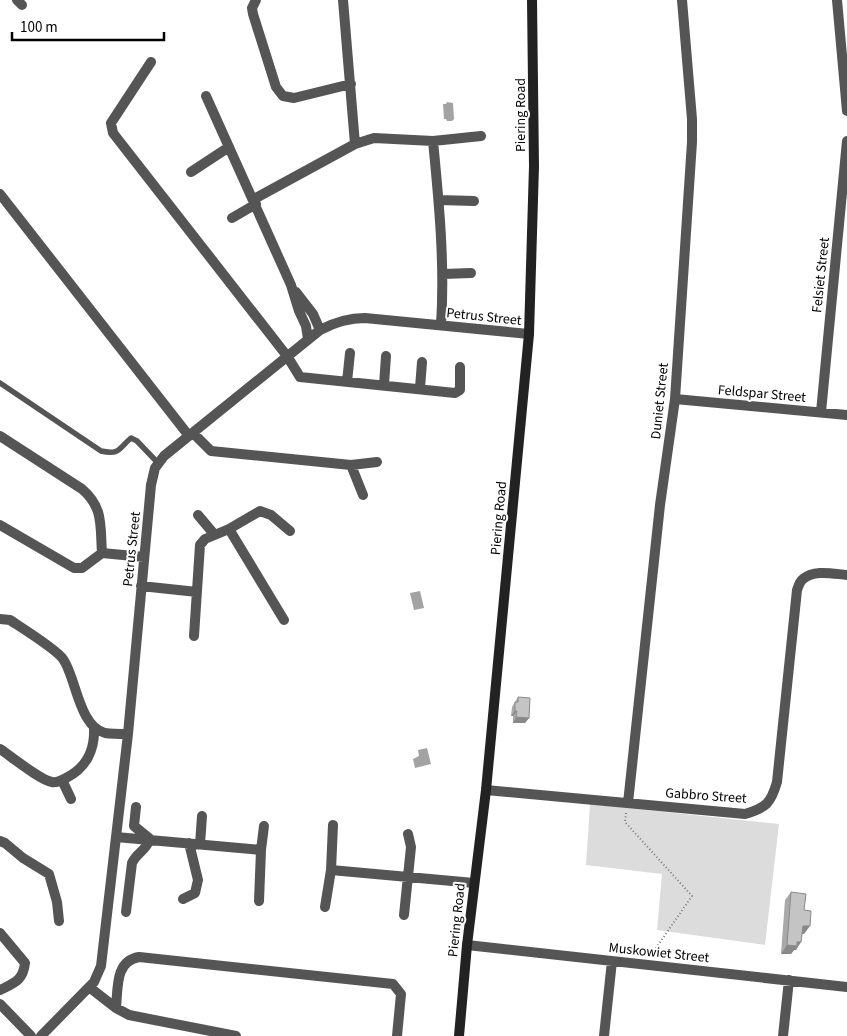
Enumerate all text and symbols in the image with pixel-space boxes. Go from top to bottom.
scale bar [12,10,165,42]
text: 100 m [20,17,58,38]
street label: Piering Road [511,78,531,152]
street label: Felsiet Street [807,236,835,314]
street label: Petrus Street [445,303,523,331]
street label: Duniet Street [646,362,674,440]
street label: Feldspar Street [717,380,807,408]
street label: Piering Road [486,480,512,556]
street label: Petrus Street [118,510,146,588]
street label: Gabbro Street [665,783,747,809]
street label: Piering Road [443,882,471,958]
street label: Muskowiet Street [608,938,710,968]

